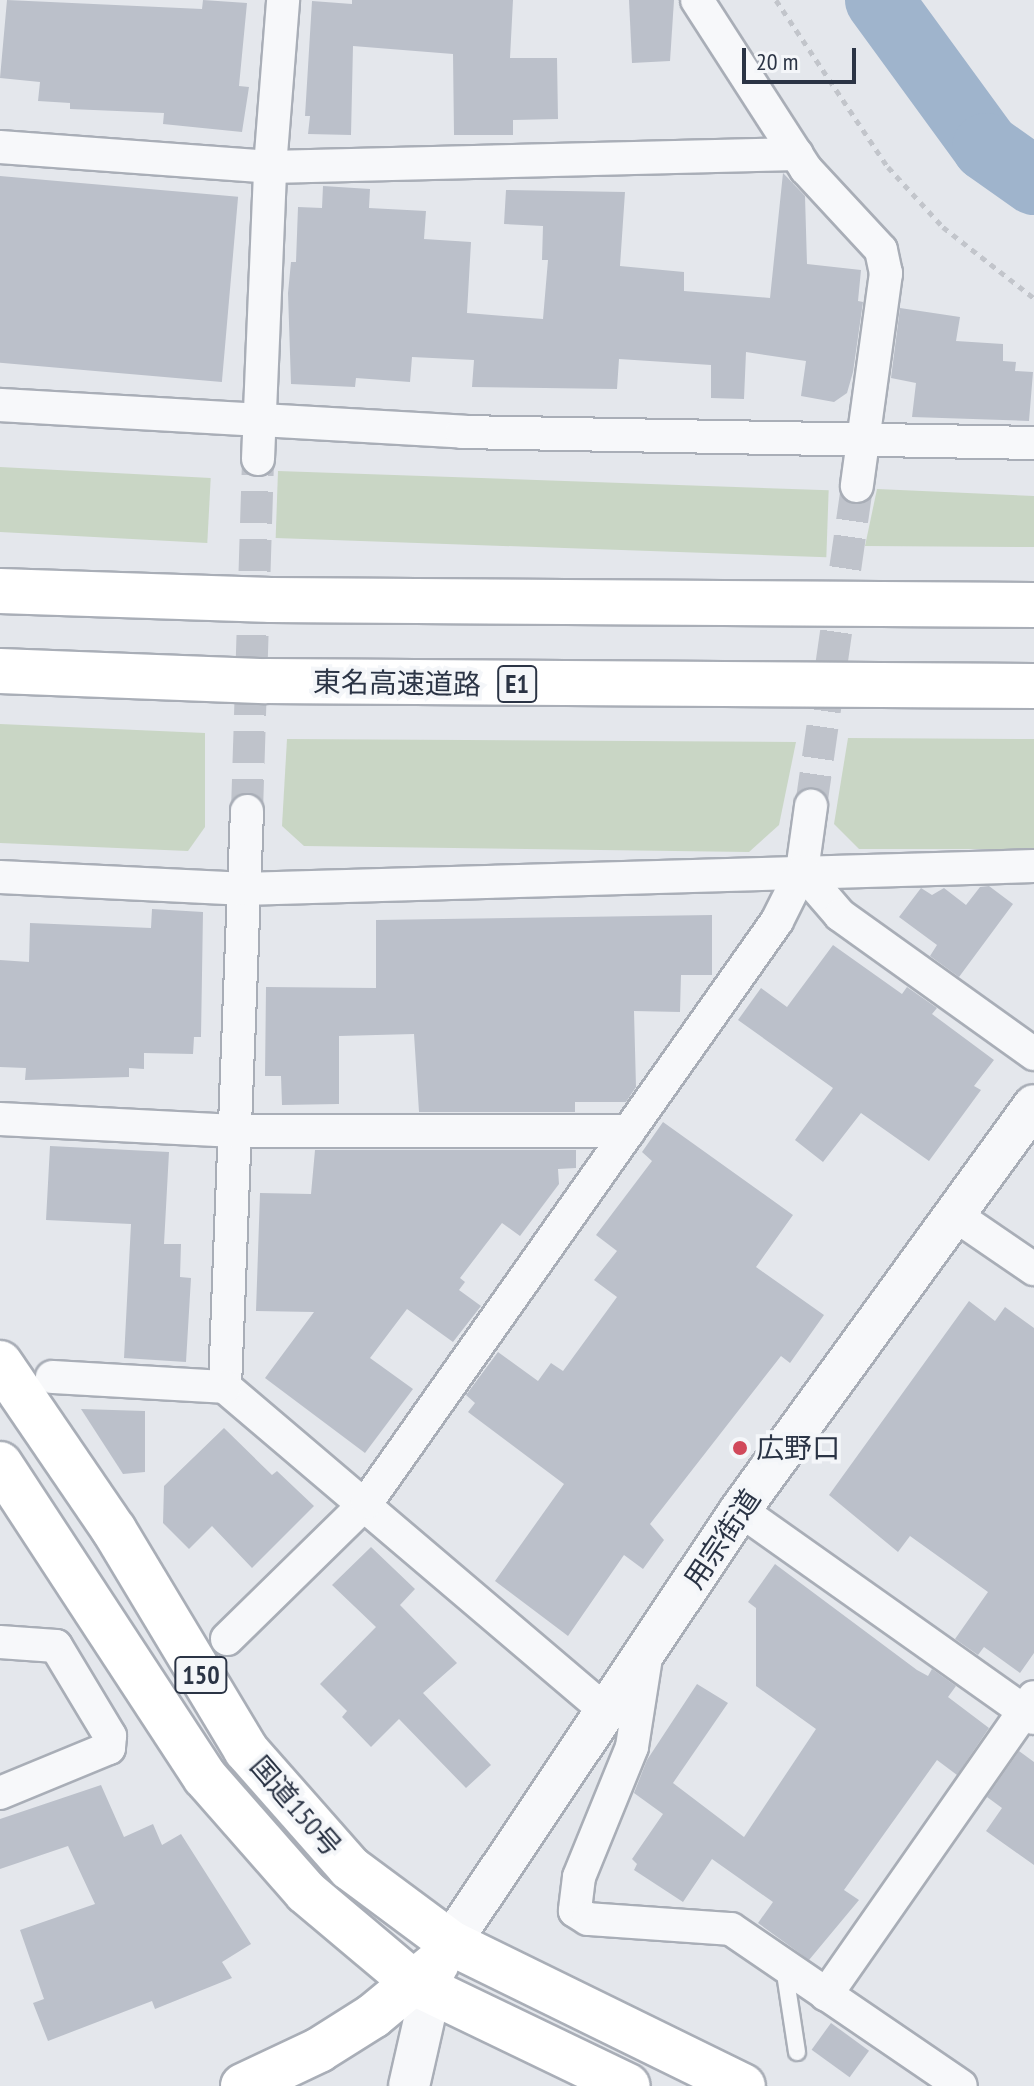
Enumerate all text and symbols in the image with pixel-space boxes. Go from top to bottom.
scale bar [746,32,860,82]
text: 20 m [756,46,798,77]
road number: E1 [497,662,537,706]
street label: 東名高速道路 [313,665,481,701]
place label: 広野口 [756,1431,840,1465]
marker: 広野口 [731,1439,749,1457]
street label: 用宗街道 [677,1483,767,1595]
road number: 150 [173,1653,229,1697]
street label: 国道150号 [243,1749,349,1863]

